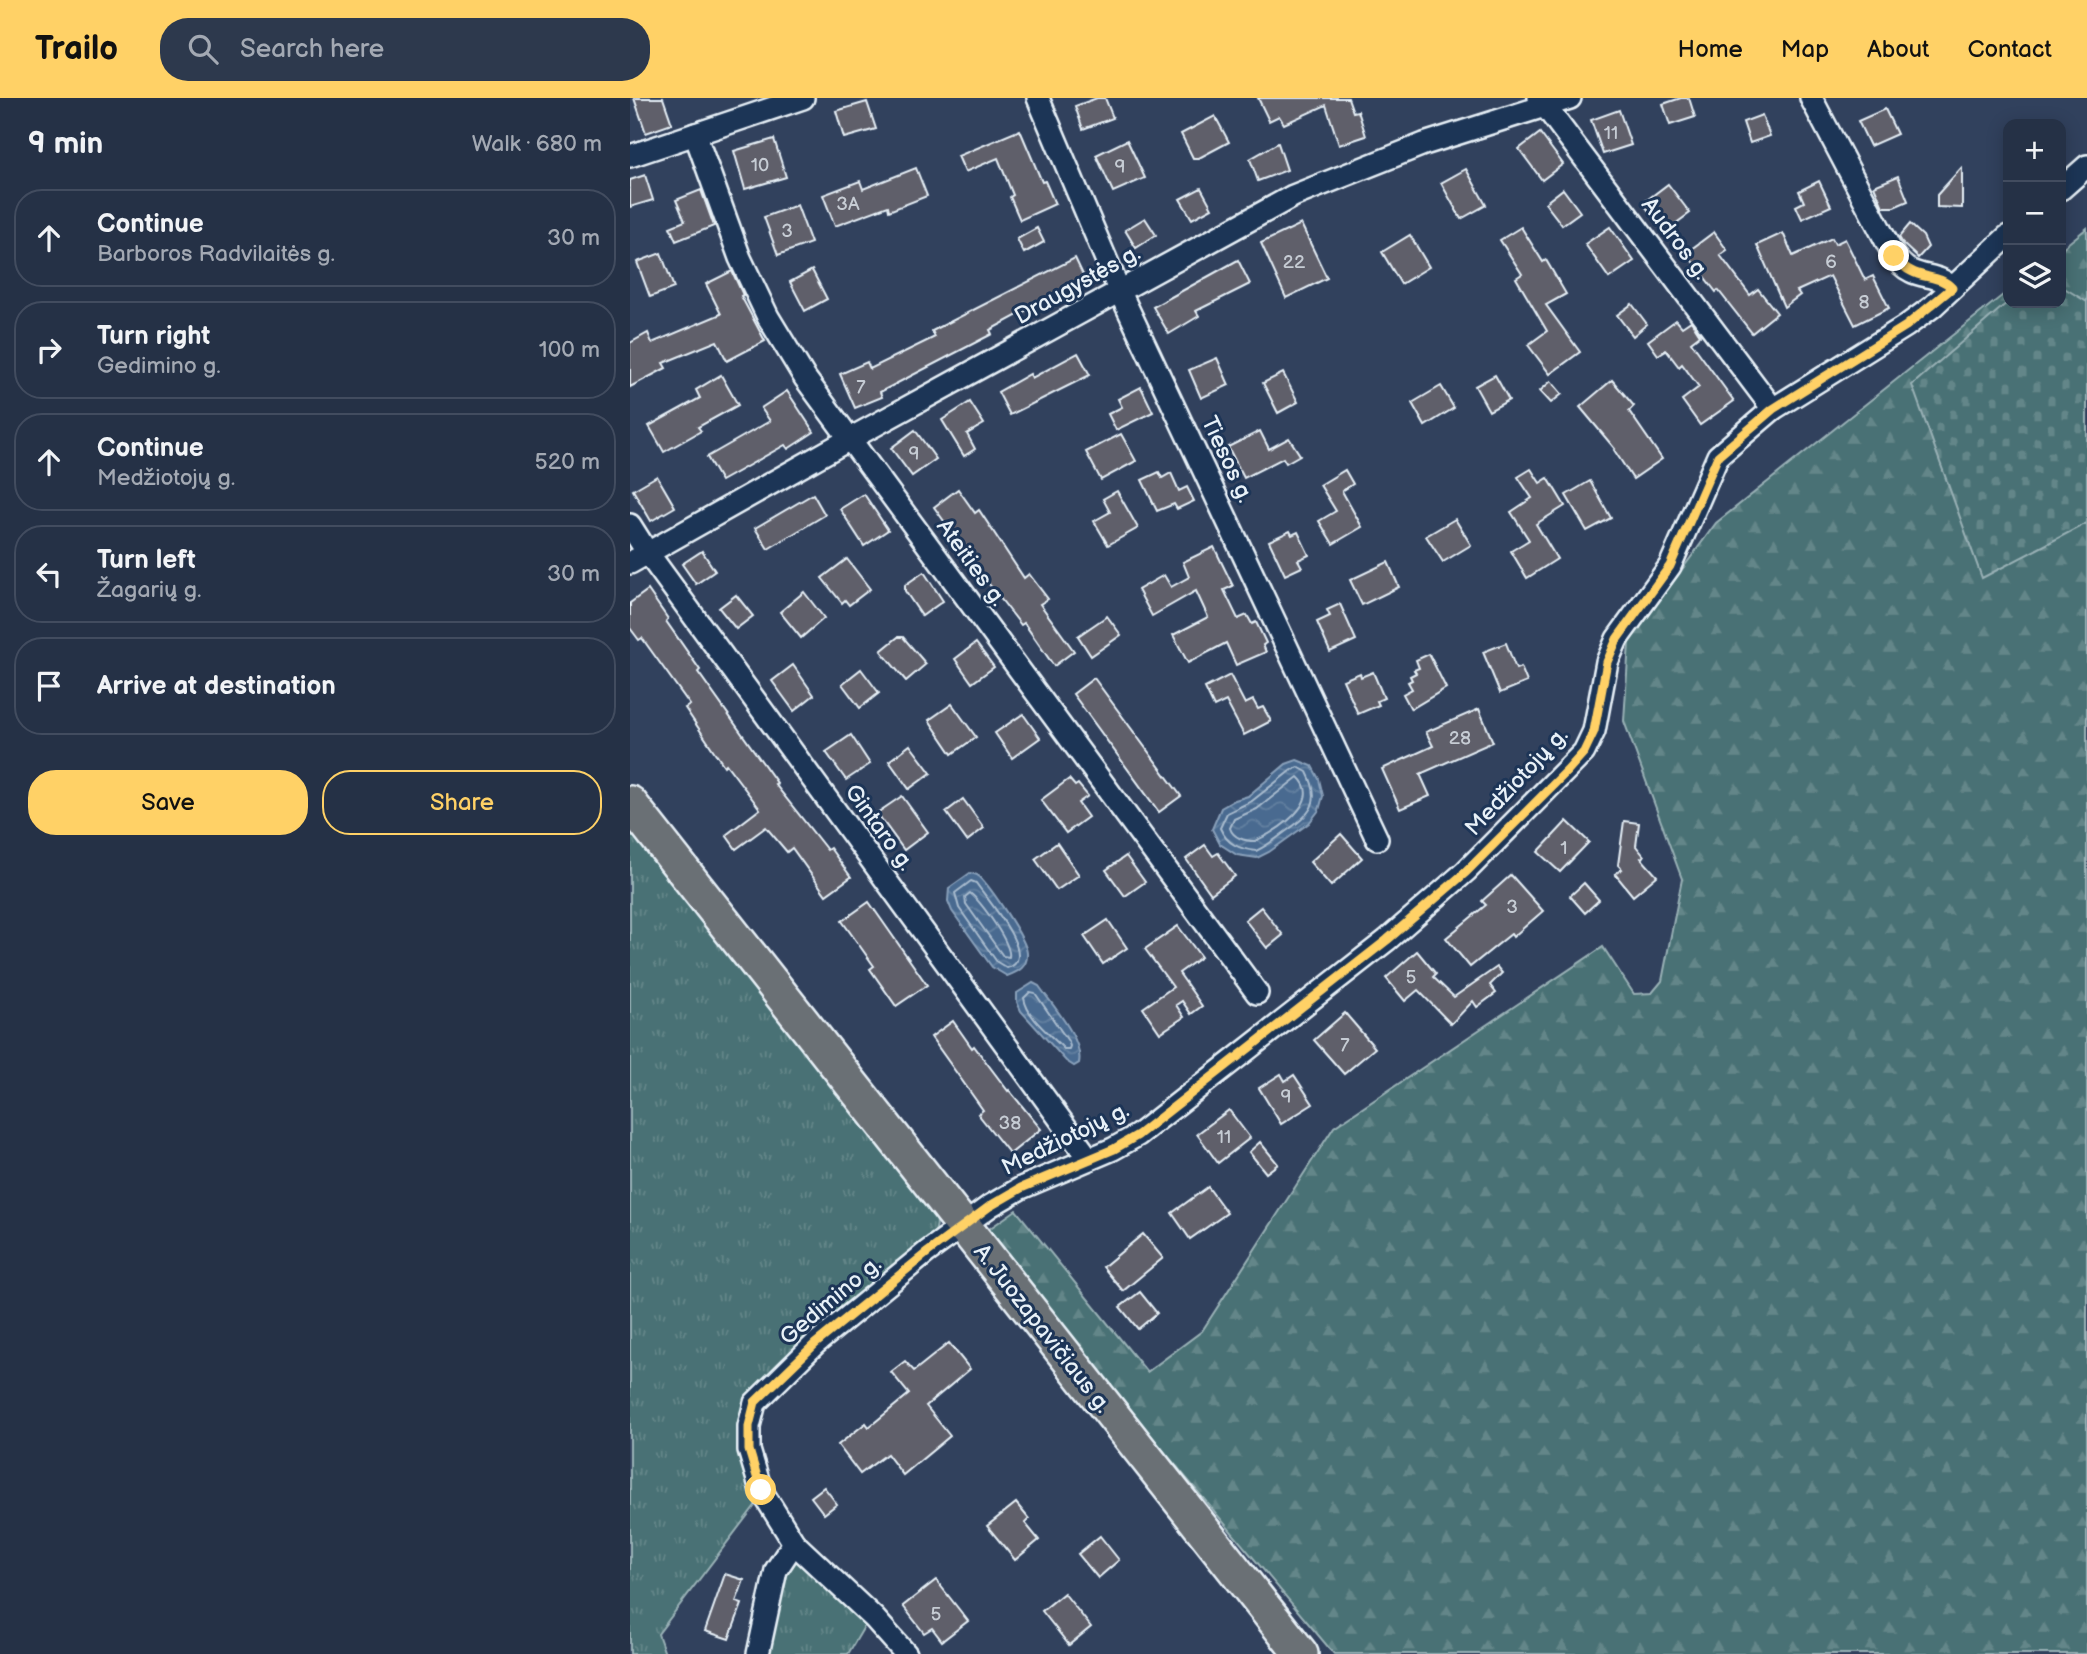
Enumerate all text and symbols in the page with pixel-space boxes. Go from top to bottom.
search box [160,18,650,81]
text: Trailo [35,29,118,69]
icon: search [184,30,222,68]
text: Search here [240,34,384,65]
text: Home [1678,35,1743,64]
text: Map [1781,35,1829,64]
text: About [1867,35,1929,64]
text: Contact [1967,35,2052,64]
map controls [2003,119,2066,308]
button: + [2003,119,2066,182]
house number: 11 [1604,122,1618,145]
text: 9 min [28,126,103,162]
text: Walk · 680 m [472,130,602,158]
house number: 10 [751,154,769,177]
house number: 9 [1115,156,1125,179]
button: − [2003,182,2066,245]
street label: Audros g. [1635,192,1715,285]
house number: 3A [836,193,860,216]
text: Continue [97,209,204,240]
icon: ahead [30,219,68,257]
house number: 3 [781,220,793,243]
text: 30 m [547,224,600,252]
street label: Draugystės g. [1010,239,1145,331]
text: Barboros Radvilaitės g. [97,240,335,268]
route end [1878,240,1909,271]
button: layers [2003,245,2066,308]
house number: 22 [1283,251,1306,274]
house number: 6 [1825,251,1837,274]
house number: 8 [1858,291,1870,314]
text: Turn right [97,321,210,352]
icon: right [30,331,68,369]
text: 100 m [539,336,600,364]
text: Gedimino g. [97,352,221,380]
house number: 7 [856,376,866,399]
street label: Tiesos g. [1195,412,1259,507]
text: Continue [97,433,204,464]
icon: ahead [30,443,68,481]
house number: 9 [909,443,919,466]
text: 520 m [534,448,600,476]
text: Medžiotojų g. [97,464,235,492]
street label: Ateities g. [930,514,1012,612]
text: Turn left [97,545,196,576]
icon: left [30,555,68,593]
text: 30 m [547,560,600,588]
text: Žagarių g. [97,576,202,604]
icon: arrive [30,667,68,705]
text: Arrive at destination [97,671,336,702]
street label: Medžiotojų g. [1459,722,1574,842]
house number: 28 [1449,727,1471,750]
button: Save [28,770,308,835]
button: Share [322,770,602,835]
street label: Gintaro g. [839,779,920,876]
house number: 1 [1560,837,1568,860]
house number: 3 [1506,896,1518,919]
house number: 5 [1406,966,1417,989]
house number: 7 [1340,1034,1350,1057]
house number: 9 [1281,1086,1291,1109]
street label: Medžiotojų g. [997,1096,1134,1182]
house number: 38 [999,1112,1021,1135]
house number: 11 [1217,1126,1231,1149]
street label: A. Juozapavičiaus g. [968,1239,1117,1419]
street label: Gedimino g. [774,1250,887,1351]
route start [745,1474,776,1505]
house number: 5 [931,1603,942,1626]

